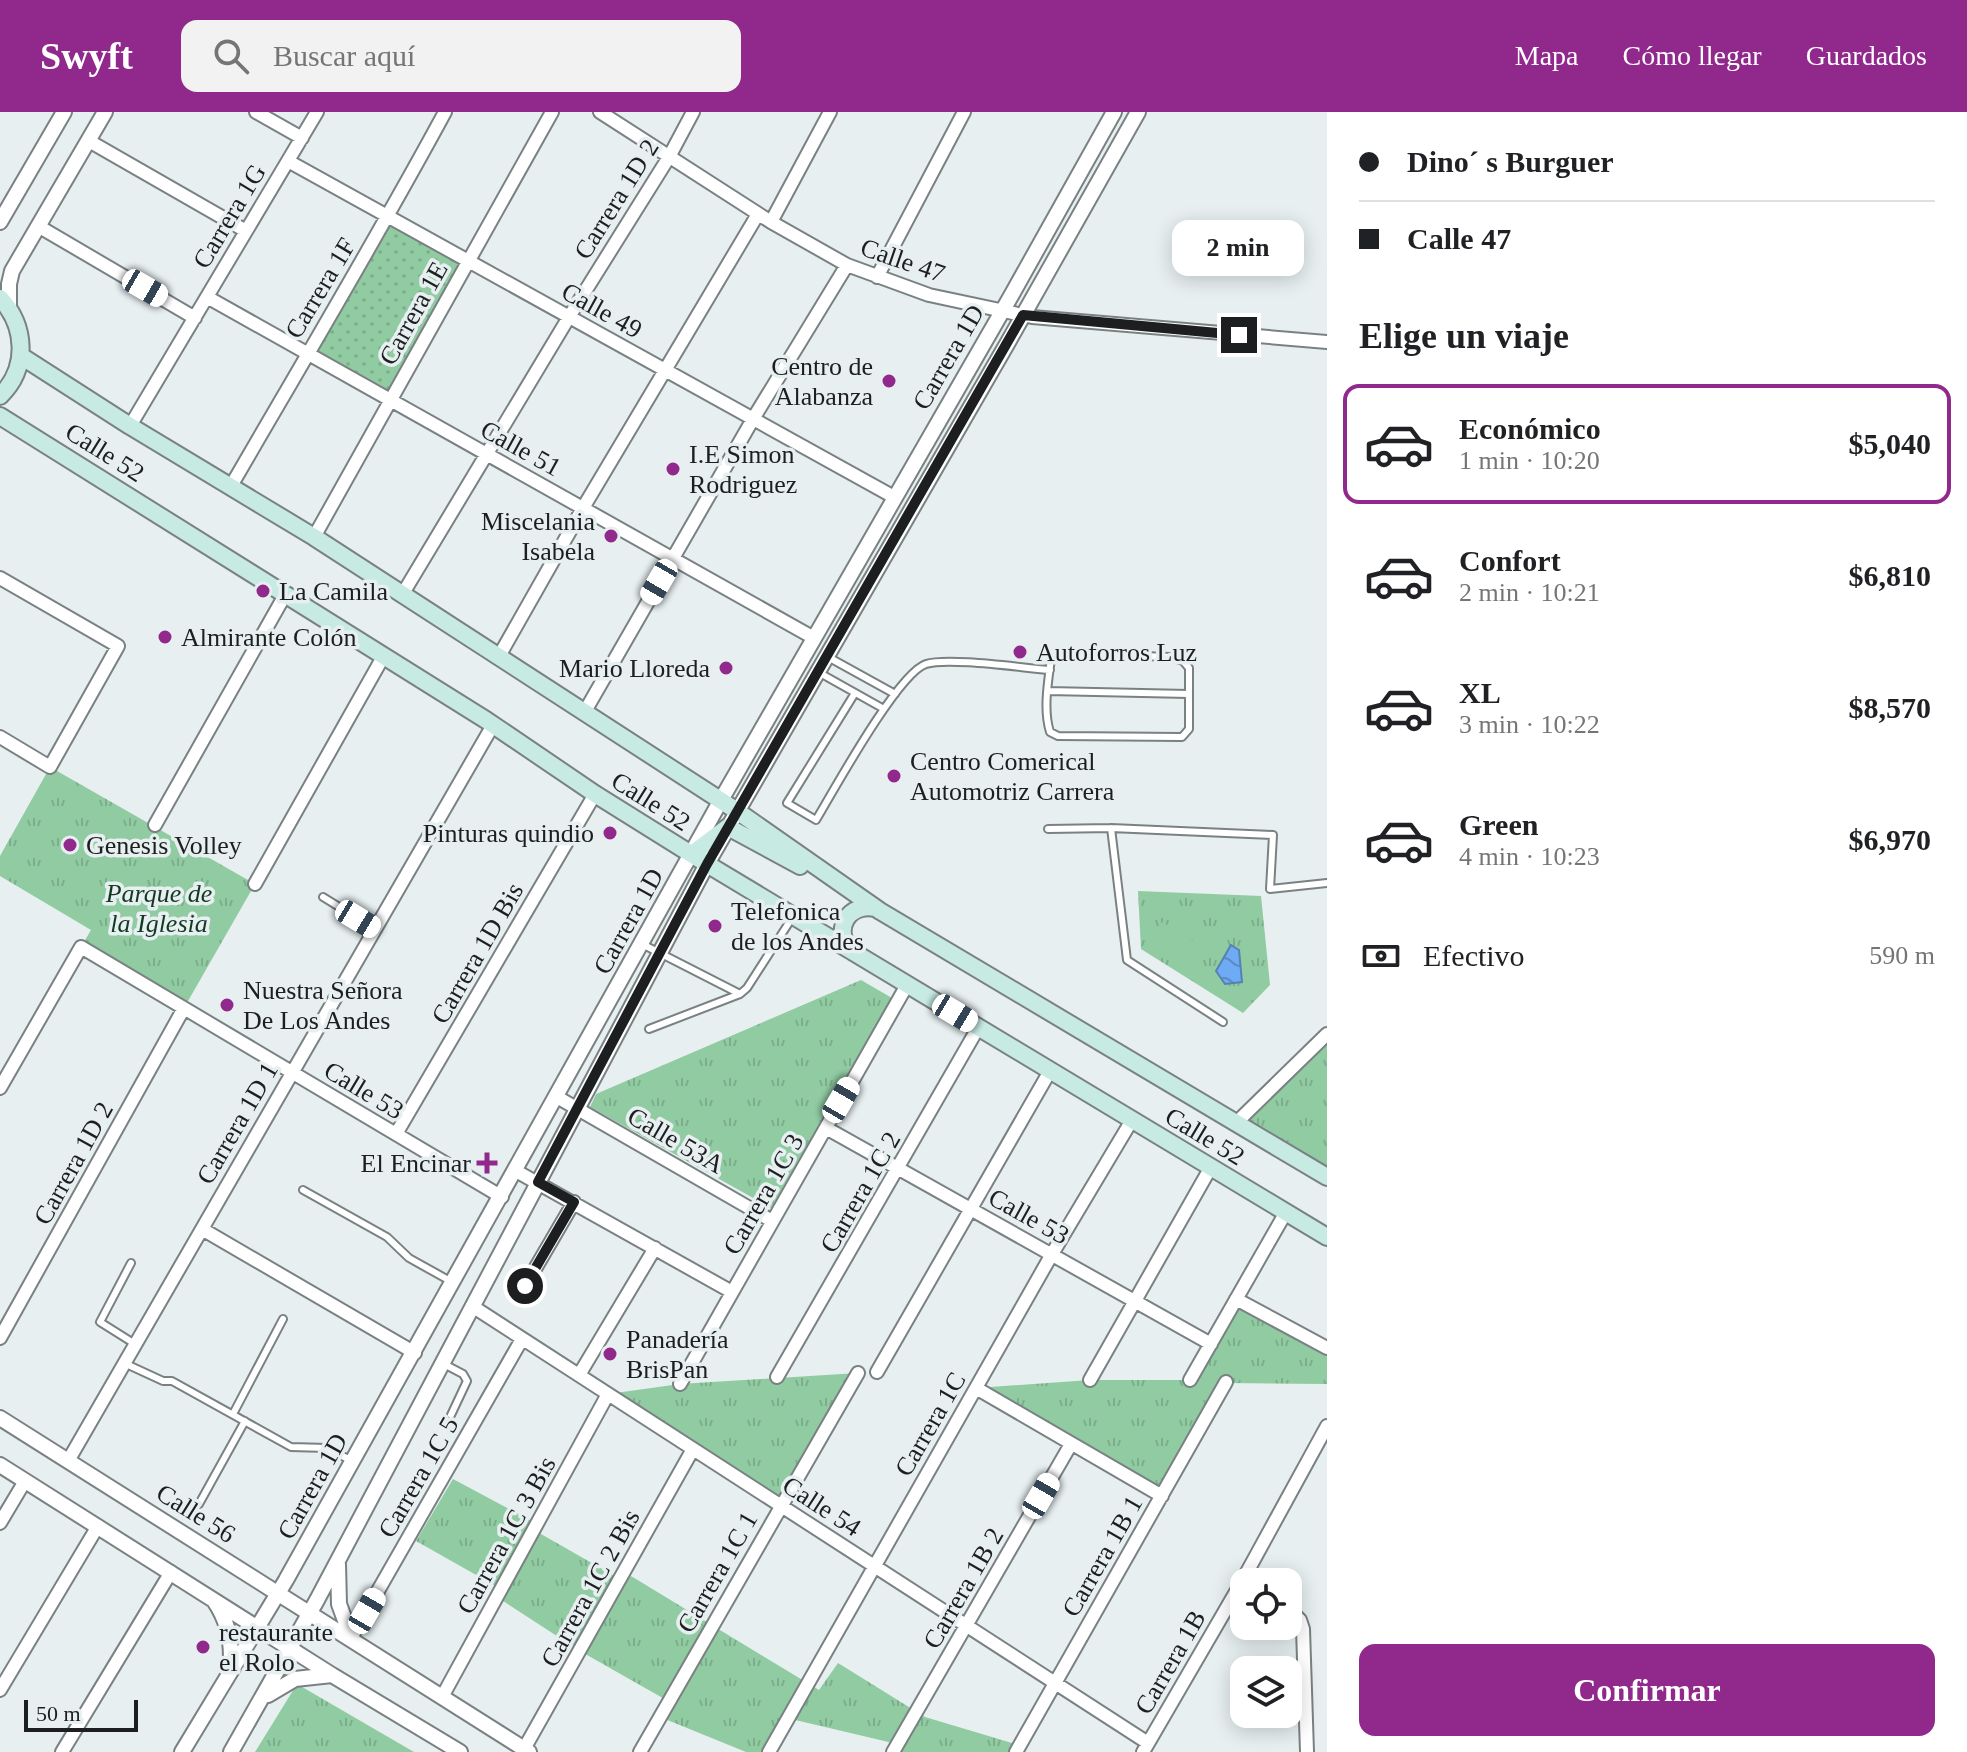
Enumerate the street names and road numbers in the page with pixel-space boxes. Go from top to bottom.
street label: Carrera 1D 2 [568,134,665,264]
street label: Carrera 1G [187,159,272,274]
street label: Carrera 1F [279,233,362,344]
street label: Calle 47 [857,233,949,288]
street label: Carrera 1E [373,257,454,370]
street label: Calle 49 [557,277,647,344]
street label: Carrera 1D [907,300,990,415]
street label: Calle 51 [476,415,566,482]
street label: Calle 52 [60,417,149,488]
street label: Calle 52 [606,766,695,837]
street label: Carrera 1D [588,863,669,979]
street label: Carrera 1D Bis [426,878,529,1029]
street label: Calle 53 [319,1055,409,1125]
street label: Carrera 1D 1 [191,1057,284,1189]
street label: Carrera 1D 2 [28,1097,119,1230]
street label: Calle 53A [623,1101,729,1180]
street label: Calle 52 [1160,1101,1250,1171]
street label: Carrera 1C 2 [814,1127,907,1258]
street label: Carrera 1C 3 [717,1129,810,1260]
street label: Calle 53 [984,1183,1074,1250]
street label: Carrera 1C [889,1367,972,1481]
street label: Carrera 1C 5 [372,1412,465,1543]
street label: Carrera 1D [272,1428,353,1544]
street label: Carrera 1C 3 Bis [451,1451,562,1619]
street label: Calle 54 [777,1470,866,1542]
street label: Calle 56 [151,1478,240,1549]
street label: Carrera 1B 1 [1056,1491,1149,1622]
street label: Carrera 1C 2 Bis [535,1504,646,1672]
street label: Carrera 1C 1 [671,1507,764,1638]
street label: Carrera 1B 2 [917,1523,1010,1654]
street label: Carrera 1B [1129,1605,1212,1719]

